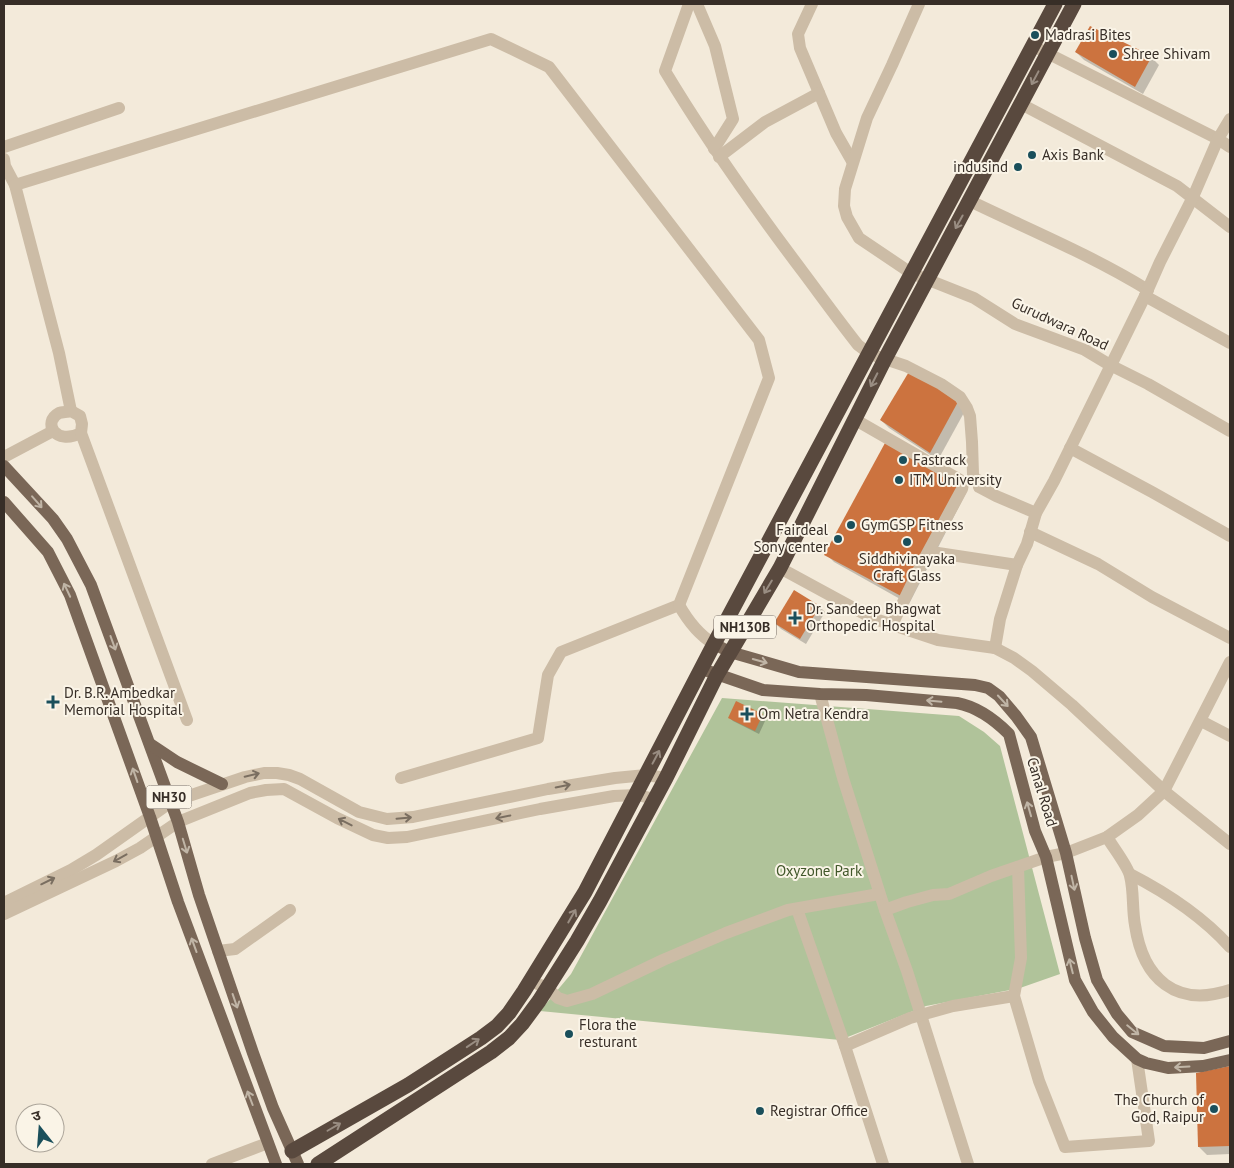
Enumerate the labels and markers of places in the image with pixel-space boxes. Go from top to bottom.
place label: Madrasi Bites [1045,25,1131,44]
marker: Madrasi Bites [1029,29,1041,41]
place label: Shree Shivam [1123,44,1210,63]
marker: Shree Shivam [1107,48,1119,60]
place label: Axis Bank [1042,145,1105,164]
marker: Axis Bank [1026,149,1038,161]
place label: indusind [953,157,1008,176]
marker: indusind [1012,161,1024,173]
place label: Fastrack [913,450,967,469]
marker: Fastrack [897,454,909,466]
place label: ITM University [909,470,1002,489]
marker: ITM University [893,474,905,486]
place label: GymGSP Fitness [861,515,964,534]
marker: GymGSP Fitness [845,519,857,531]
place label: Fairdeal Sony center [753,520,829,556]
marker: Fairdeal Sony center [832,533,844,545]
marker: Siddhivinayaka Craft Glass [901,536,913,548]
place label: Siddhivinayaka Craft Glass [859,549,955,585]
place label: Dr. Sandeep Bhagwat Orthopedic Hospital [806,599,941,635]
marker: Dr. Sandeep Bhagwat Orthopedic Hospital [788,611,802,625]
place label: Dr. B.R. Ambedkar Memorial Hospital [64,683,183,719]
marker: Dr. B.R. Ambedkar Memorial Hospital [46,695,60,709]
place label: Om Netra Kendra [758,704,869,723]
marker: Om Netra Kendra [740,707,754,721]
place label: Flora the resturant [579,1015,637,1051]
marker: Flora the resturant [563,1028,575,1040]
place label: The Church of God, Raipur [1114,1090,1205,1126]
place label: Registrar Office [770,1101,868,1120]
marker: The Church of God, Raipur [1208,1103,1220,1115]
marker: Registrar Office [754,1105,766,1117]

